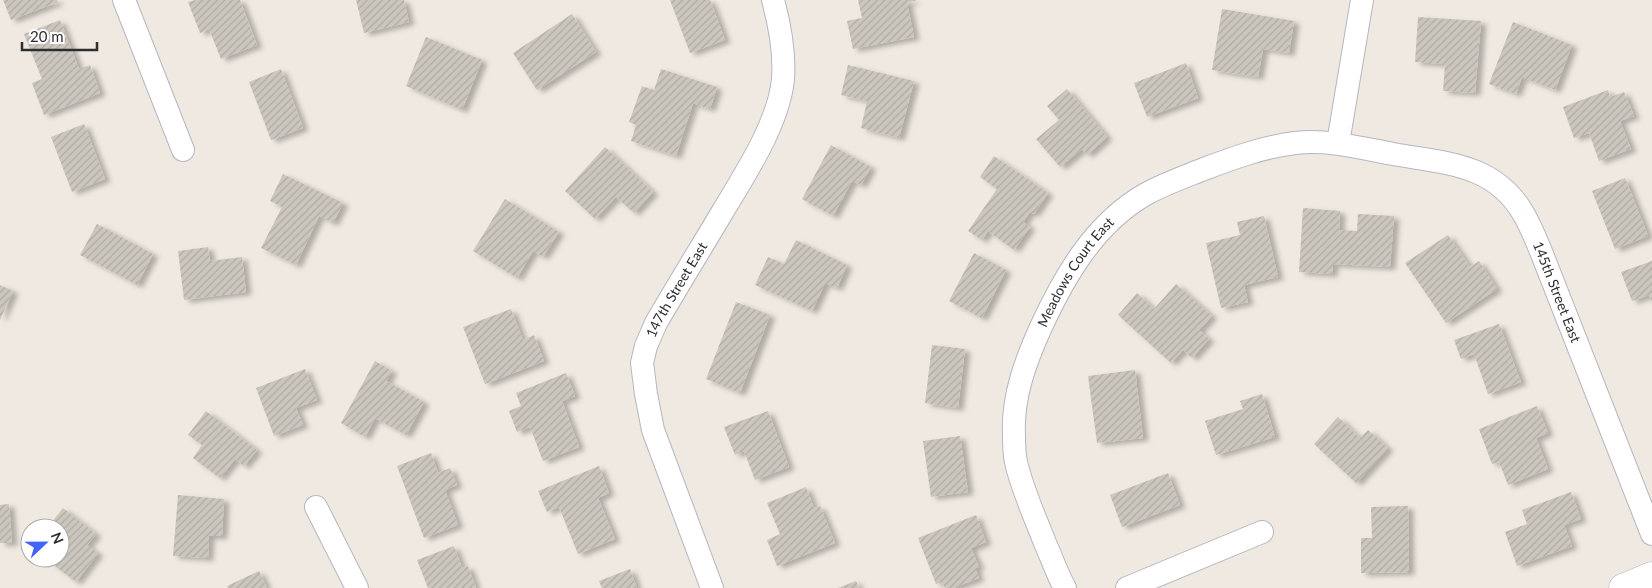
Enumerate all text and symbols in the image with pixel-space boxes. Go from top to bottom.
scale bar [22,20,98,52]
text: 20 m [30,27,64,45]
street label: Meadows Court East [1033,213,1117,330]
street label: 147th Street East [642,239,710,340]
street label: 145th Street East [1530,239,1585,345]
north arrow [20,518,70,568]
text: N [48,530,67,546]

